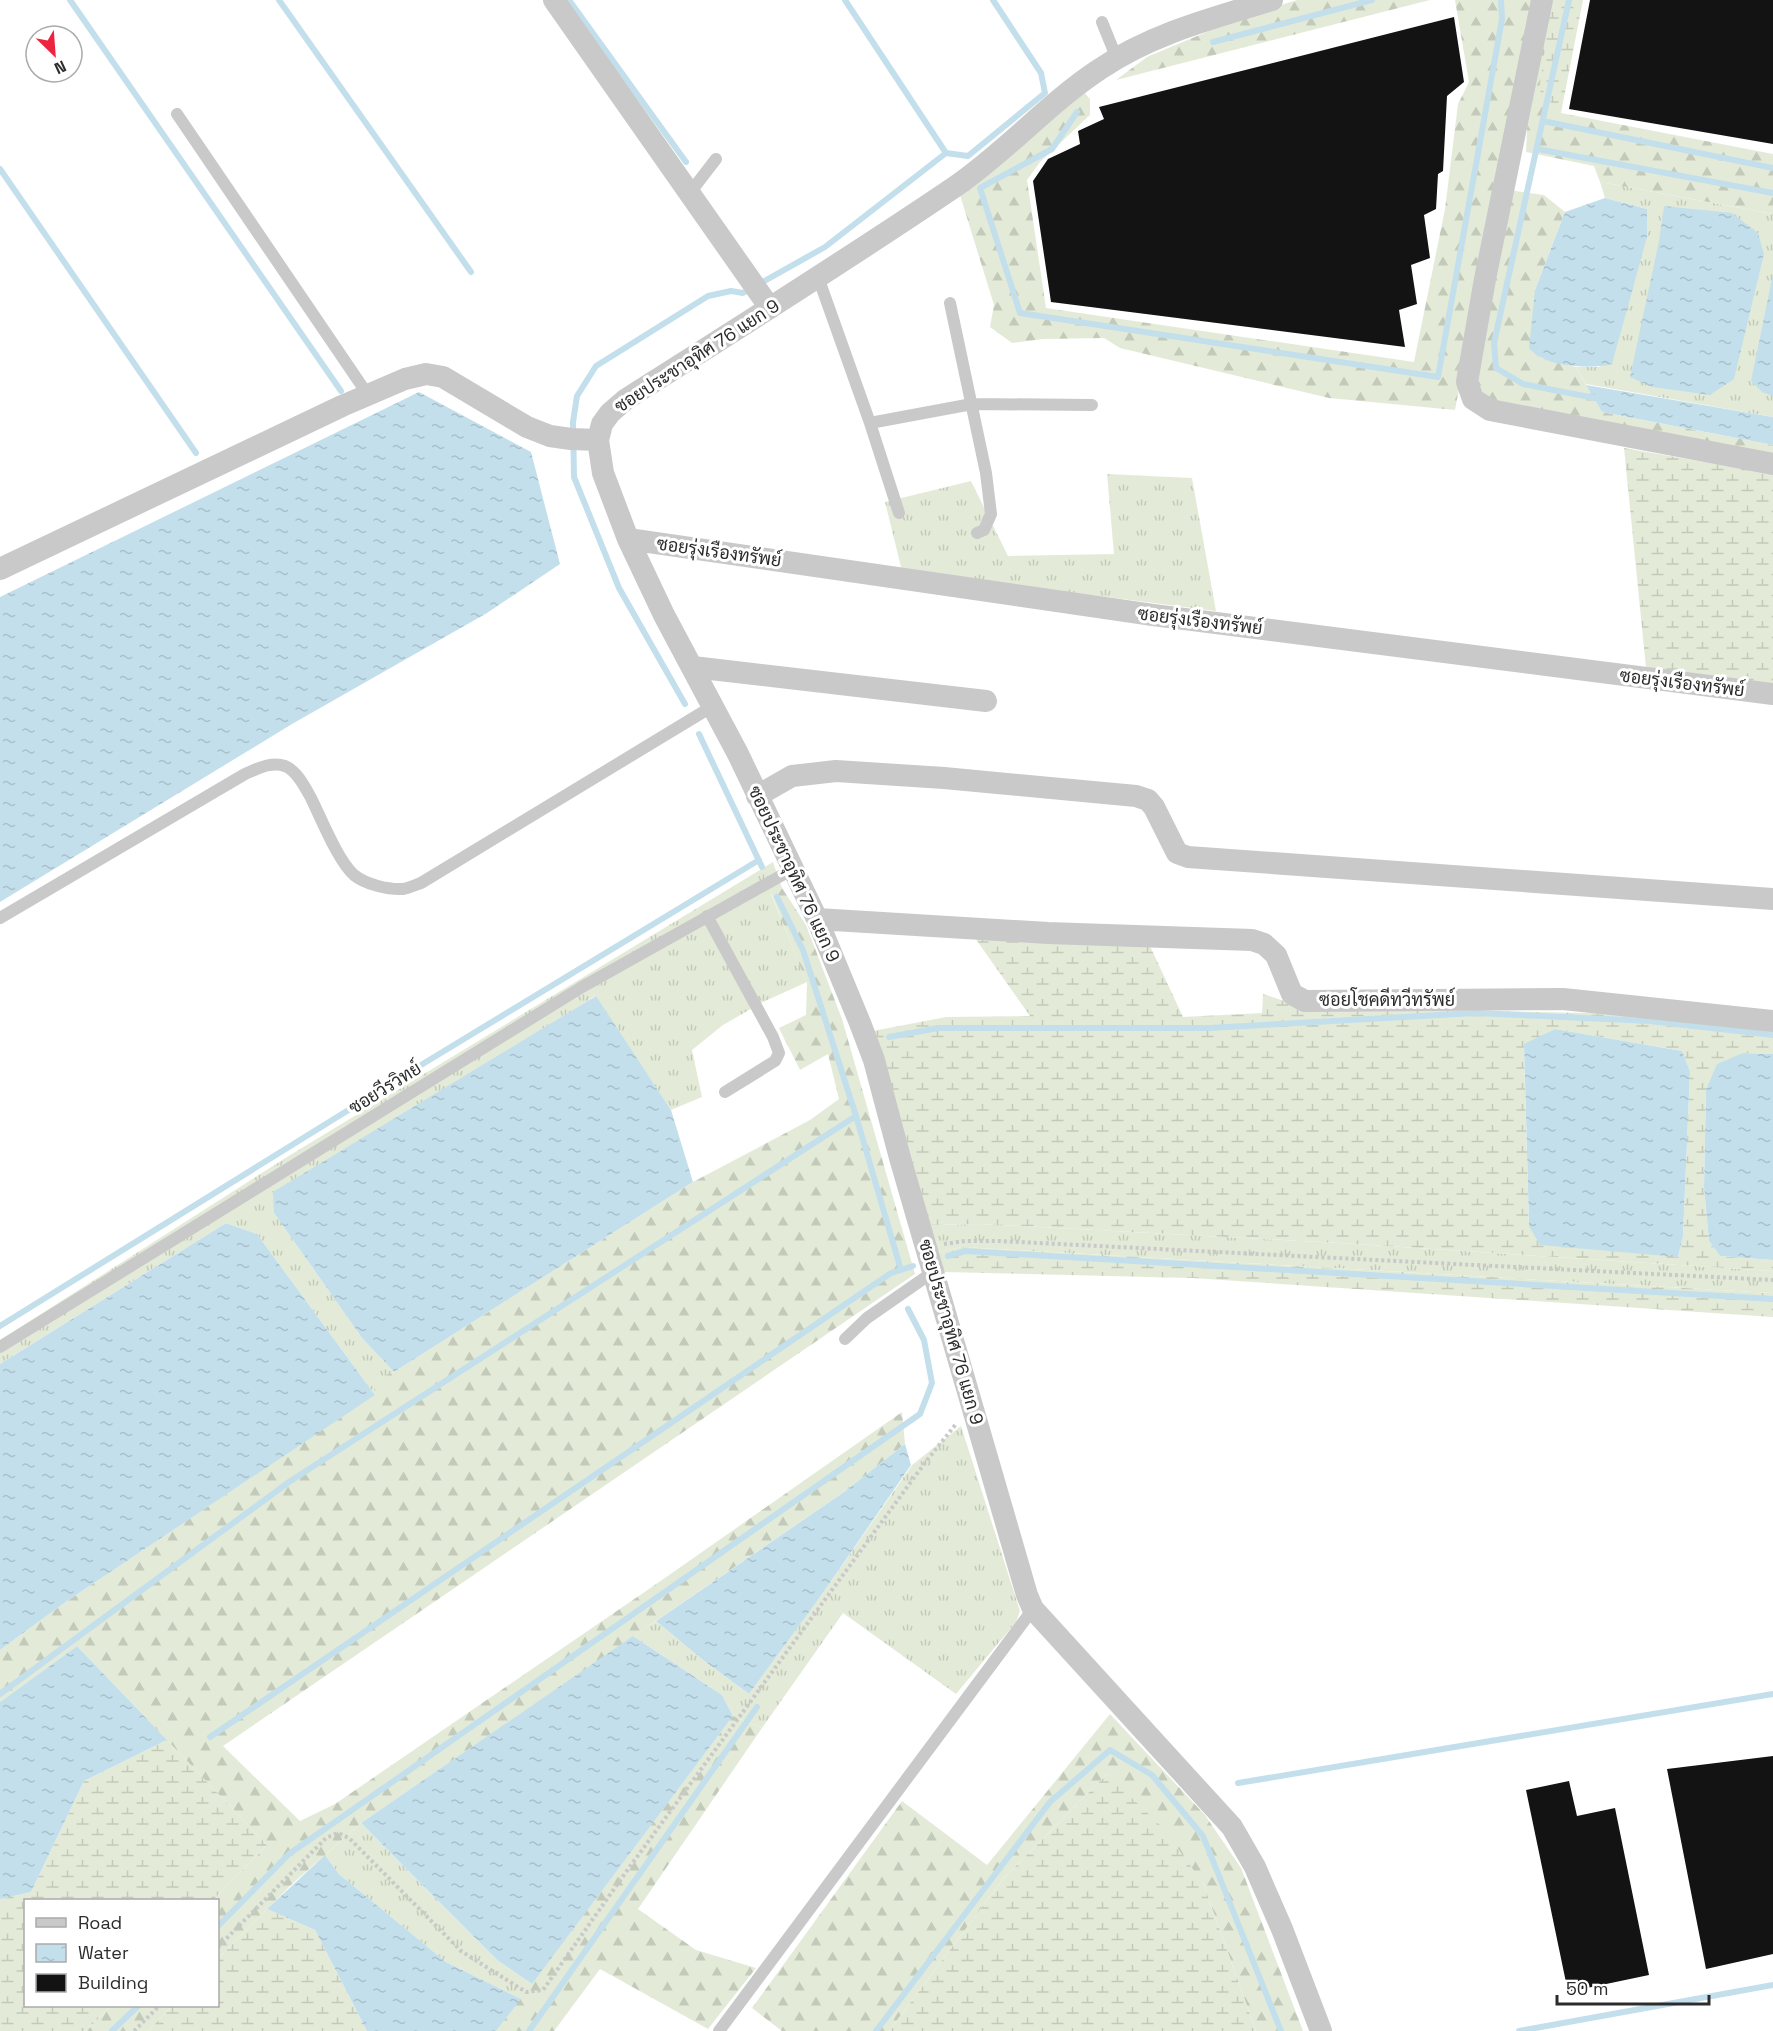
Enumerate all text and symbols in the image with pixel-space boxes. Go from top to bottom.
north arrow [24,24,84,84]
text: N [51,55,69,79]
street label: ซอยประชาอุทิศ 76 แยก 9 [610,294,784,418]
street label: ซอยรุ่งเรืองทรัพย์ [655,530,783,573]
street label: ซอยรุ่งเรืองทรัพย์ [1136,600,1264,641]
street label: ซอยรุ่งเรืองทรัพย์ [1618,662,1746,703]
street label: ซอยประชาอุทิศ 76 แยก 9 [743,782,845,966]
street label: ซอยโชคดีทวีทรัพย์ [1319,987,1455,1011]
street label: ซอยวีรวิทย์ [344,1055,425,1119]
street label: ซอยประชาอุทิศ 76 แยก 9 [913,1236,989,1428]
legend [24,1899,219,2007]
text: Road [78,1911,122,1934]
text: Water [78,1941,129,1964]
scale bar [1557,1968,1708,2006]
text: Building [78,1971,148,1994]
text: 50 m [1566,1977,1608,2000]

